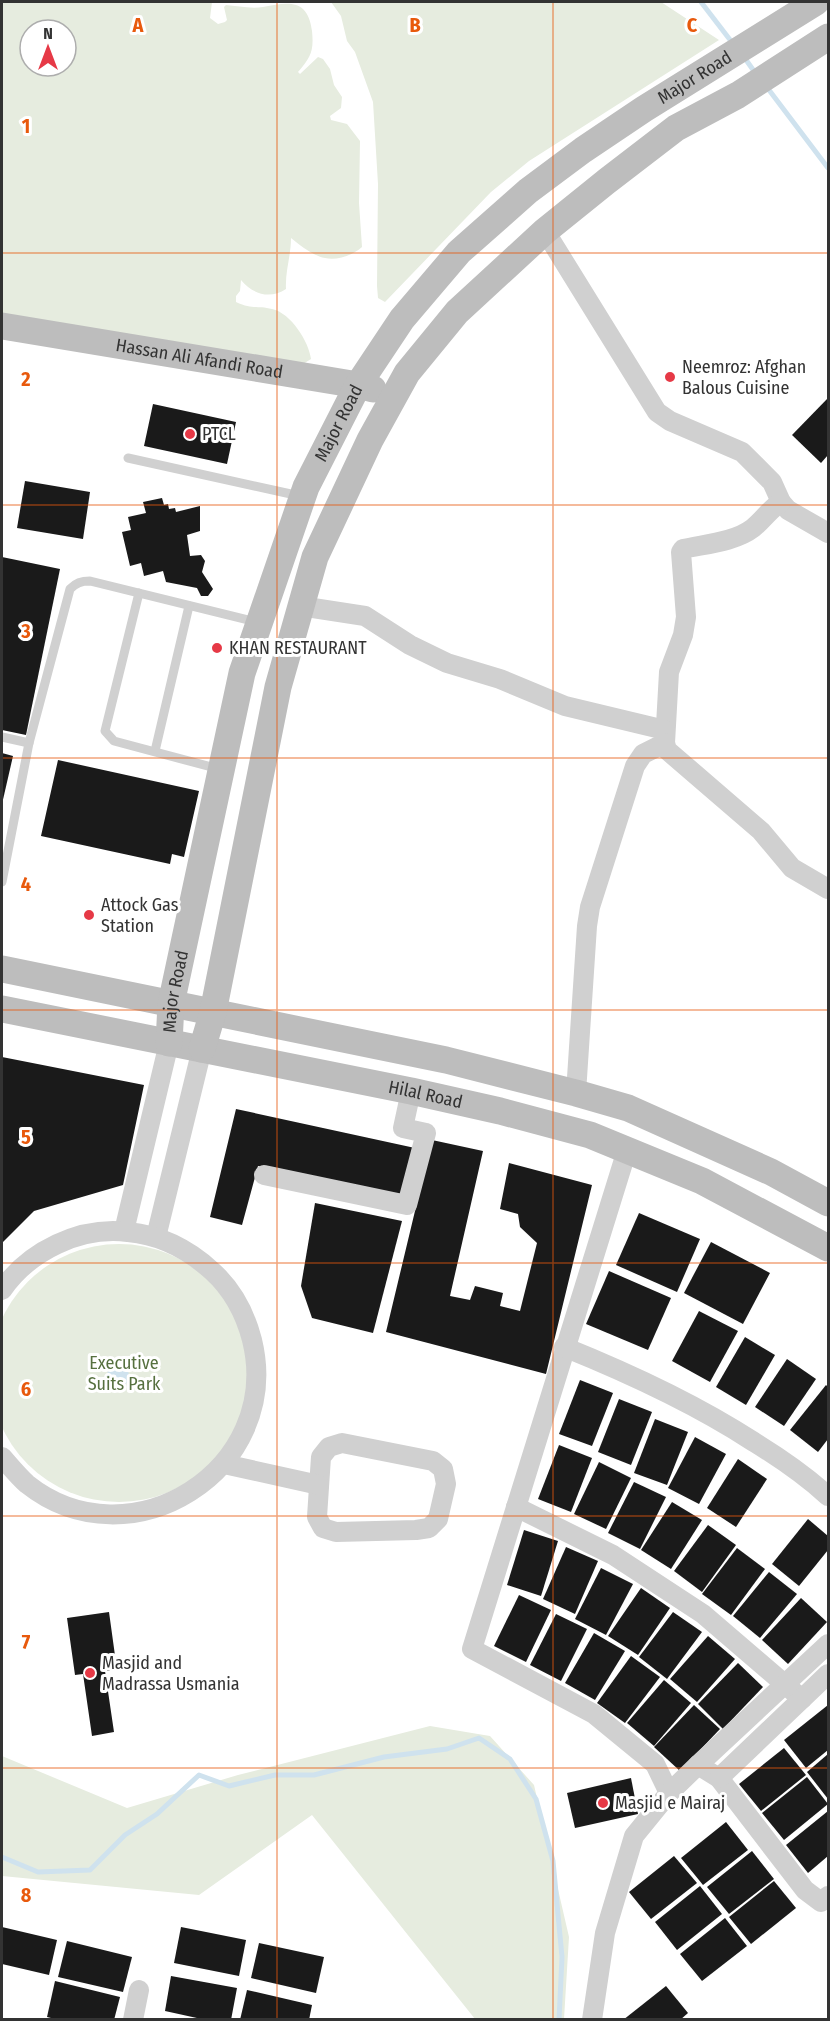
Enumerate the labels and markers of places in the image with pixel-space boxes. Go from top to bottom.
place label: Neemroz: Afghan Balous Cuisine [682,356,806,399]
marker: Neemroz: Afghan Balous Cuisine [663,370,677,384]
place label: PTCL [202,423,236,445]
marker: PTCL [183,427,197,441]
place label: KHAN RESTAURANT [229,637,367,659]
marker: KHAN RESTAURANT [210,641,224,655]
place label: Attock Gas Station [101,894,179,937]
marker: Attock Gas Station [82,908,96,922]
place label: Masjid and Madrassa Usmania [102,1652,240,1695]
marker: Masjid and Madrassa Usmania [83,1666,97,1680]
place label: Masjid e Mairaj [615,1792,725,1814]
marker: Masjid e Mairaj [596,1796,610,1810]

